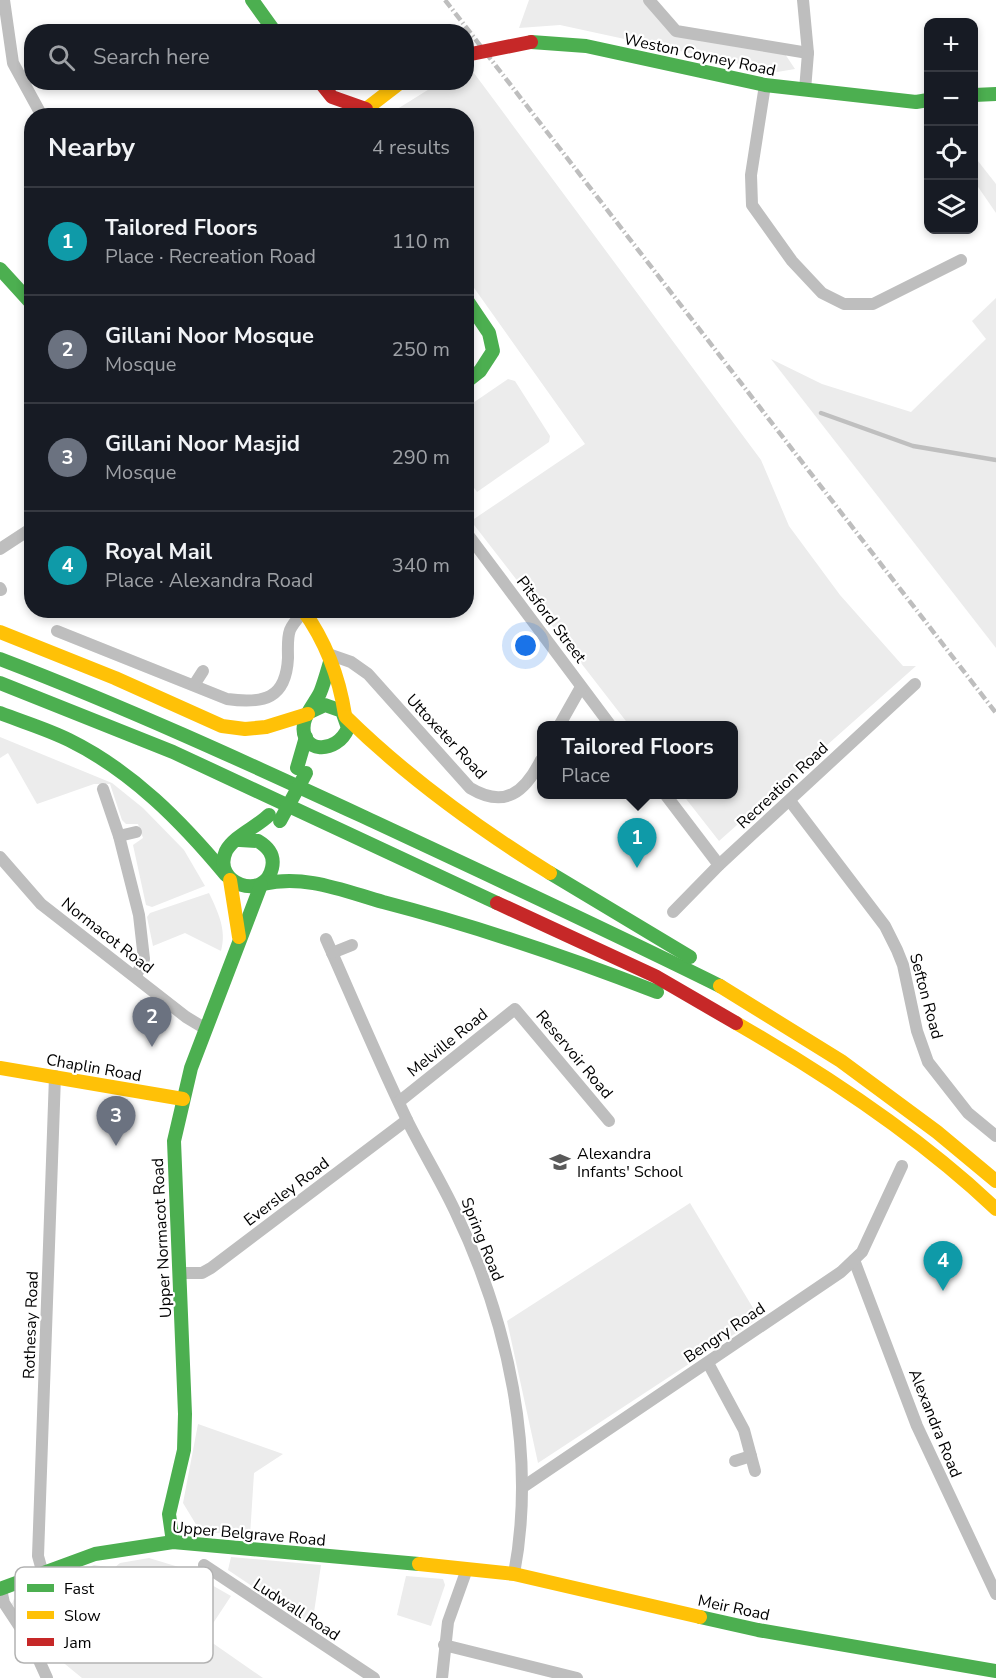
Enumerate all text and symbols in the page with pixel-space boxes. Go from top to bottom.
map controls [924,18,978,234]
button: + [924,18,978,72]
search box [24,24,474,90]
street label: Weston Coyney Road [622,28,778,82]
icon: search [45,41,78,74]
text: Search here [93,42,210,72]
button: − [924,72,978,126]
button: locate [924,126,978,180]
text: Nearby [48,130,135,165]
text: 4 results [372,134,450,161]
button: layers [924,180,978,234]
text: Tailored Floors [105,213,258,243]
text: 1 [62,228,74,255]
text: 110 m [392,228,450,255]
text: Place · Recreation Road [105,243,316,270]
text: Gillani Noor Mosque [105,321,314,351]
text: 2 [62,336,74,363]
text: 250 m [392,336,450,363]
text: Mosque [105,351,176,378]
text: Gillani Noor Masjid [105,429,300,459]
text: 3 [62,444,74,471]
text: 290 m [392,444,450,471]
text: Mosque [105,459,176,486]
text: Royal Mail [105,537,212,567]
text: 4 [62,552,74,579]
text: 340 m [392,552,450,579]
text: Place · Alexandra Road [105,567,313,594]
street label: Pitsford Street [511,572,591,668]
your location [511,631,540,660]
street label: Uttoxeter Road [401,689,492,784]
popup [537,721,738,799]
text: Tailored Floors [561,732,714,762]
street label: Recreation Road [732,738,833,834]
text: Place [561,762,610,789]
pin: 1 [618,818,656,868]
street label: Normacot Road [57,893,158,979]
street label: Sefton Road [904,951,948,1042]
pin: 2 [132,998,172,1047]
street label: Melville Road [403,1003,493,1082]
street label: Reservoir Road [531,1006,618,1104]
street label: Chaplin Road [44,1049,143,1087]
pin: 3 [96,1096,136,1146]
place label: Alexandra Infants' School [577,1143,683,1183]
school or university icon: Alexandra Infants' School [548,1150,572,1174]
street label: Eversley Road [239,1152,334,1231]
street label: Upper Normacot Road [147,1157,177,1319]
street label: Spring Road [455,1194,509,1284]
pin: 4 [924,1242,962,1291]
street label: Rothesay Road [18,1271,44,1379]
street label: Bengry Road [680,1298,769,1368]
street label: Alexandra Road [903,1366,967,1481]
street label: Upper Belgrave Road [171,1516,327,1552]
legend [15,1567,213,1663]
street label: Ludwall Road [249,1574,344,1646]
text: Fast [64,1578,95,1600]
street label: Meir Road [696,1590,772,1626]
text: Slow [64,1605,101,1627]
text: Jam [63,1632,91,1654]

